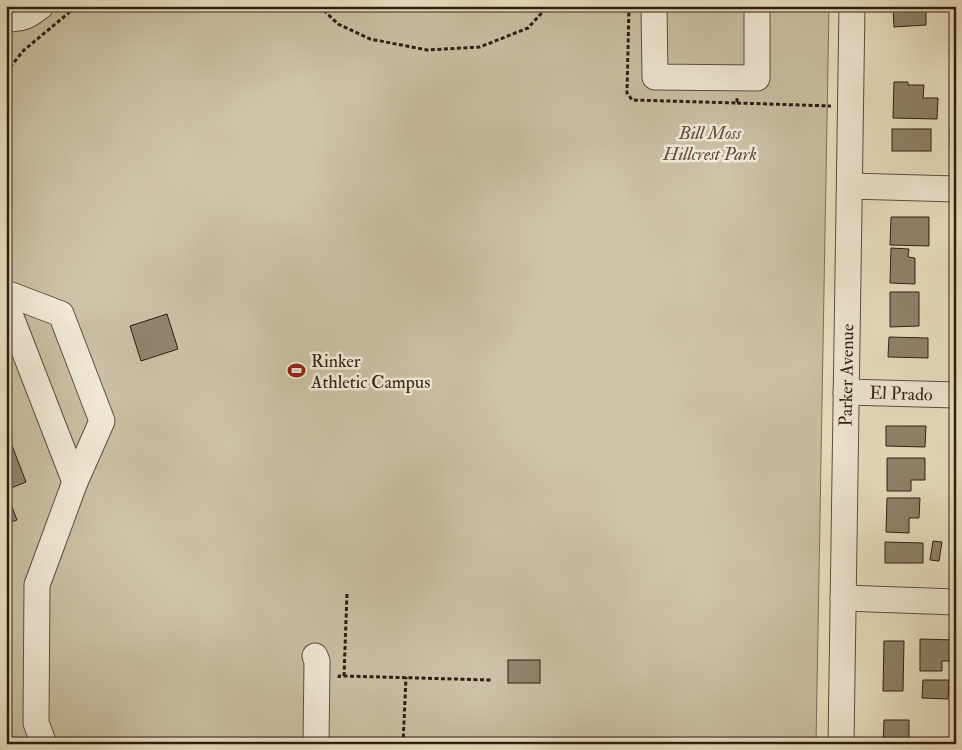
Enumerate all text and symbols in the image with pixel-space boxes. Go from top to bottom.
park label: Bill Moss Hillcrest Park [662,122,757,166]
street label: Parker Avenue [835,323,859,427]
place label: Rinker Athletic Campus [310,350,430,394]
sports icon: Rinker Athletic Campus [287,361,307,381]
street label: El Prado [869,381,933,407]

